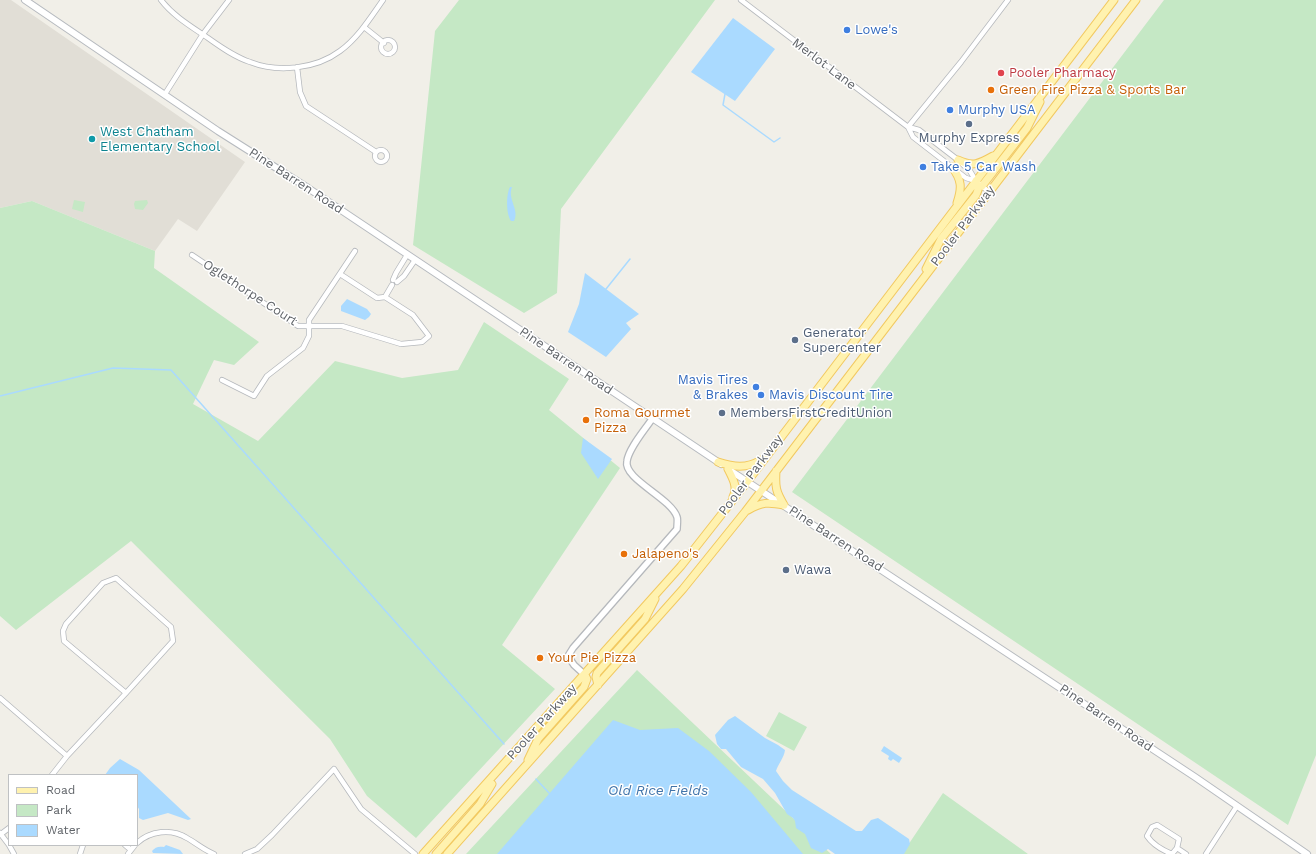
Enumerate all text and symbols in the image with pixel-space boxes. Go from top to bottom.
place label: Lowe's [855,22,898,38]
marker: Lowe's [842,25,852,35]
street label: Merlot Lane [789,35,859,93]
place label: Pooler Pharmacy [1009,65,1116,81]
marker: Pooler Pharmacy [996,68,1006,78]
place label: Green Fire Pizza & Sports Bar [999,82,1186,98]
marker: Green Fire Pizza & Sports Bar [986,85,996,95]
place label: Murphy USA [958,102,1035,118]
marker: Murphy USA [945,105,955,115]
marker: Murphy Express [964,119,974,129]
place label: West Chatham Elementary School [100,124,220,155]
place label: Murphy Express [918,130,1020,146]
marker: West Chatham Elementary School [87,134,97,144]
street label: Pine Barren Road [246,145,346,217]
place label: Take 5 Car Wash [931,159,1036,175]
marker: Take 5 Car Wash [918,162,928,172]
street label: Pooler Parkway [928,183,998,269]
street label: Oglethorpe Court [200,257,300,329]
street label: Pine Barren Road [516,324,616,398]
place label: Generator Supercenter [803,325,881,356]
marker: Generator Supercenter [790,335,800,345]
place label: Mavis Tires & Brakes [678,372,748,403]
marker: Mavis Tires & Brakes [751,382,761,392]
place label: Mavis Discount Tire [769,387,893,403]
marker: Mavis Discount Tire [756,390,766,400]
place label: Roma Gourmet Pizza [594,405,690,436]
place label: MembersFirstCreditUnion [730,405,892,421]
marker: MembersFirstCreditUnion [717,408,727,418]
marker: Roma Gourmet Pizza [581,415,591,425]
street label: Pooler Parkway [716,432,786,518]
street label: Pine Barren Road [786,503,886,575]
place label: Jalapeno's [632,546,699,562]
marker: Jalapeno's [619,549,629,559]
place label: Wawa [794,562,831,578]
marker: Wawa [781,565,791,575]
place label: Your Pie Pizza [548,650,636,666]
marker: Your Pie Pizza [535,653,545,663]
street label: Pooler Parkway [504,681,580,763]
street label: Pine Barren Road [1056,681,1156,755]
legend [8,774,138,846]
text: Road [46,783,75,797]
water label: Old Rice Fields [608,783,708,799]
text: Park [46,803,72,817]
text: Water [46,823,80,837]

